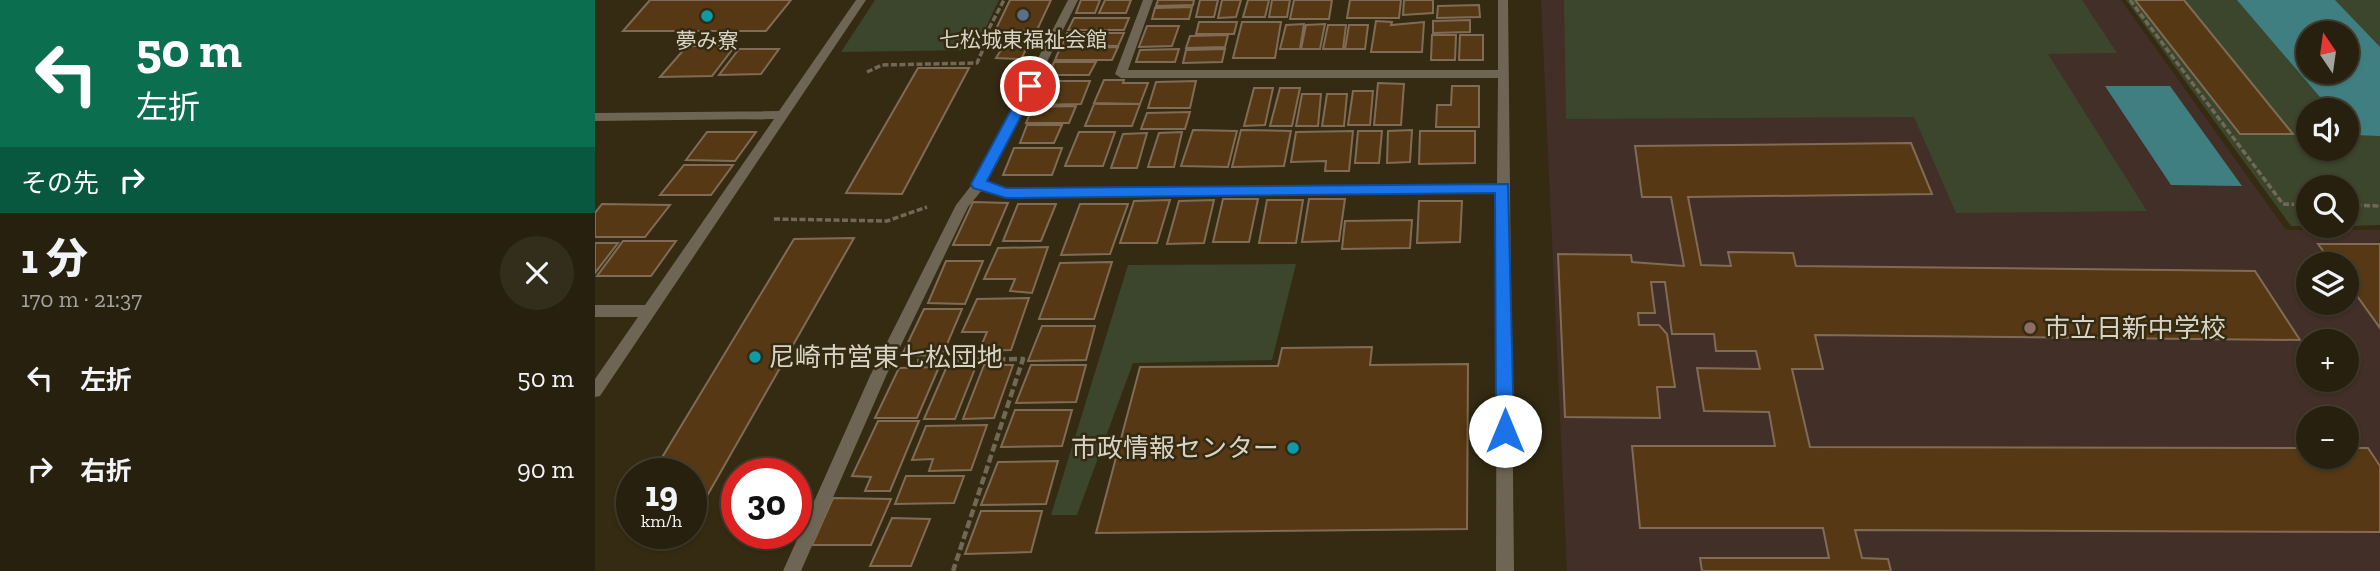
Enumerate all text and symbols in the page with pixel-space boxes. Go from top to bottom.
marker: 七松城東福祉会館 [1015,7,1031,23]
marker: 夢み寮 [699,8,715,24]
text: 50 m [136,21,242,80]
north arrow [2296,21,2359,84]
map controls [2296,21,2359,469]
place label: 七松城東福祉会館 [939,27,1107,52]
icon: left [21,28,112,119]
place label: 夢み寮 [676,28,739,53]
pin [1000,56,1060,116]
icon: arrive [1011,67,1049,105]
text: 左折 [136,88,200,126]
button: sound [2296,98,2359,161]
icon: right [113,161,151,199]
text: その先 [21,167,99,199]
button: search [2296,175,2359,238]
text: 1 分 [21,233,88,284]
button: close [500,236,574,310]
button: layers [2296,252,2359,315]
text: 170 m · 21:37 [21,285,142,313]
place label: 市立日新中学校 [2044,312,2226,344]
marker: 市立日新中学校 [2022,320,2038,336]
button: + [2296,329,2359,392]
place label: 尼崎市営東七松団地 [769,341,1003,373]
marker: 尼崎市営東七松団地 [747,349,763,365]
icon: left [21,359,59,397]
text: 50 m [517,362,574,394]
text: 左折 [80,364,132,396]
position arrow [1468,394,1542,468]
button: − [2296,406,2359,469]
place label: 市政情報センター [1071,432,1279,464]
marker: 市政情報センター [1285,440,1301,456]
icon: right [21,450,59,488]
text: 90 m [517,453,574,485]
text: 右折 [80,455,132,487]
speed limit sign: 30 [721,458,812,549]
text: 19 [645,473,678,515]
text: km/h [641,510,682,532]

